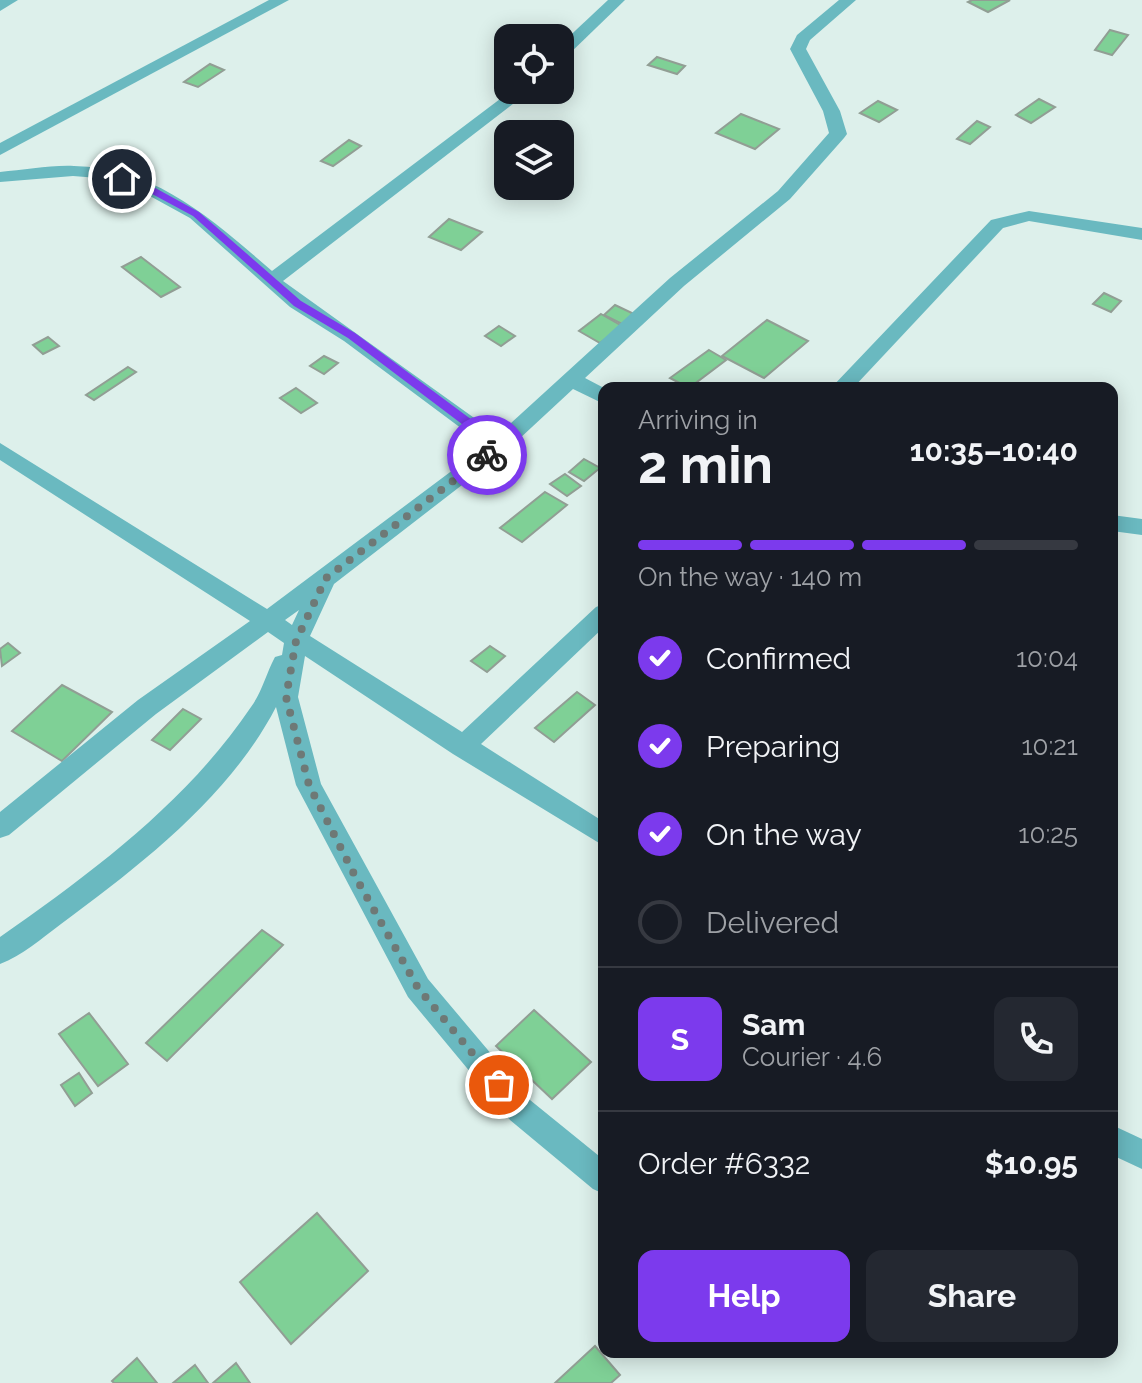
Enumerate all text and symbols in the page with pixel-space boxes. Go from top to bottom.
map controls [494,24,574,200]
button: locate [494,24,574,104]
button: layers [494,120,574,200]
pin [88,145,156,213]
icon: home [100,157,144,201]
text: Arriving in [638,405,758,435]
courier [447,415,527,495]
icon: bike [465,433,509,477]
text: 10:35–10:40 [910,433,1078,468]
text: 2 min [638,434,773,495]
text: On the way · 140 m [638,562,862,592]
icon: check [638,636,682,680]
text: Confirmed [706,641,851,676]
text: 10:04 [1016,643,1078,673]
icon: check [638,724,682,768]
text: Preparing [706,729,840,764]
text: 10:21 [1021,731,1078,761]
icon: check [638,812,682,856]
text: On the way [706,817,862,852]
text: 10:25 [1018,819,1078,849]
text: Delivered [706,905,839,940]
button: phone [994,997,1078,1081]
text: Sam [742,1007,805,1042]
text: S [671,1022,689,1057]
text: Courier · 4.6 [742,1042,882,1072]
pin [465,1051,533,1119]
icon: bag [477,1063,521,1107]
text: Order #6332 [638,1146,810,1181]
text: $10.95 [985,1146,1078,1181]
button: Help [638,1250,850,1342]
button: Share [866,1250,1078,1342]

